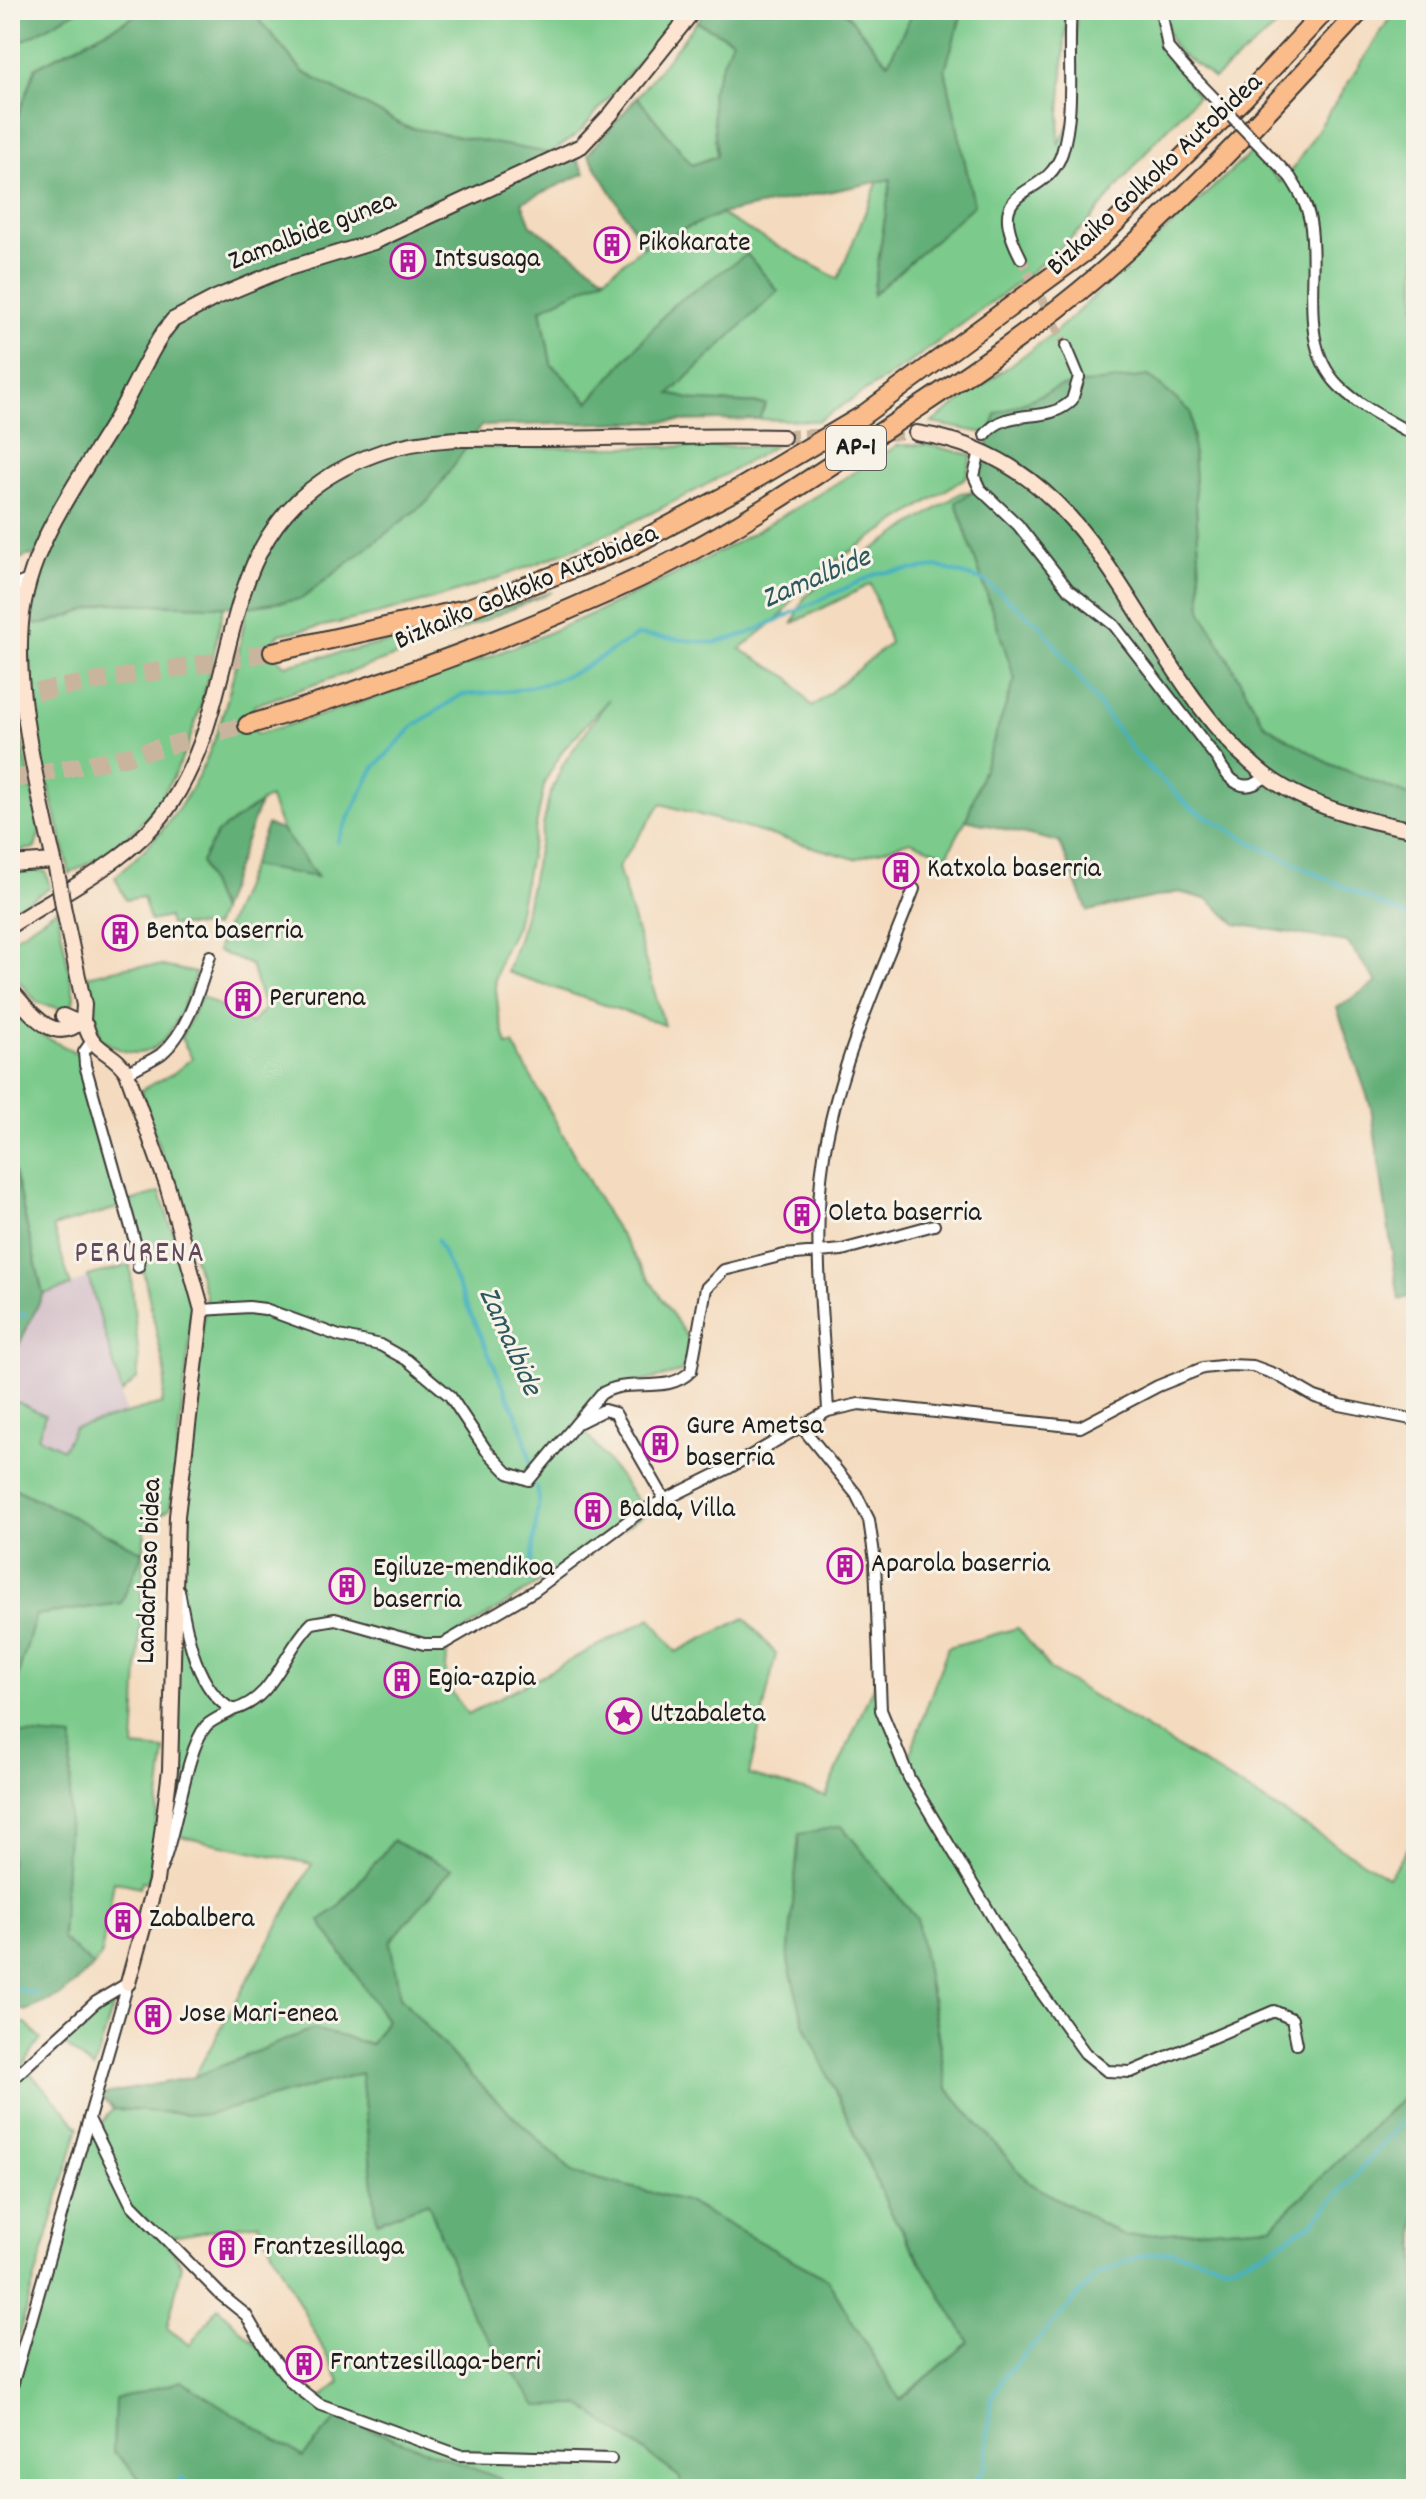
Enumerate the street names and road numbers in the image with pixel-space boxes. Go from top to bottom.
street label: Bizkaiko Golkoko Autobidea [1039,64,1274,287]
street label: Zamalbide gunea [224,182,403,283]
road number: AP-1 [826,426,886,470]
street label: Bizkaiko Golkoko Autobidea [389,515,666,663]
street label: Landarbaso bidea [128,1477,174,1665]

